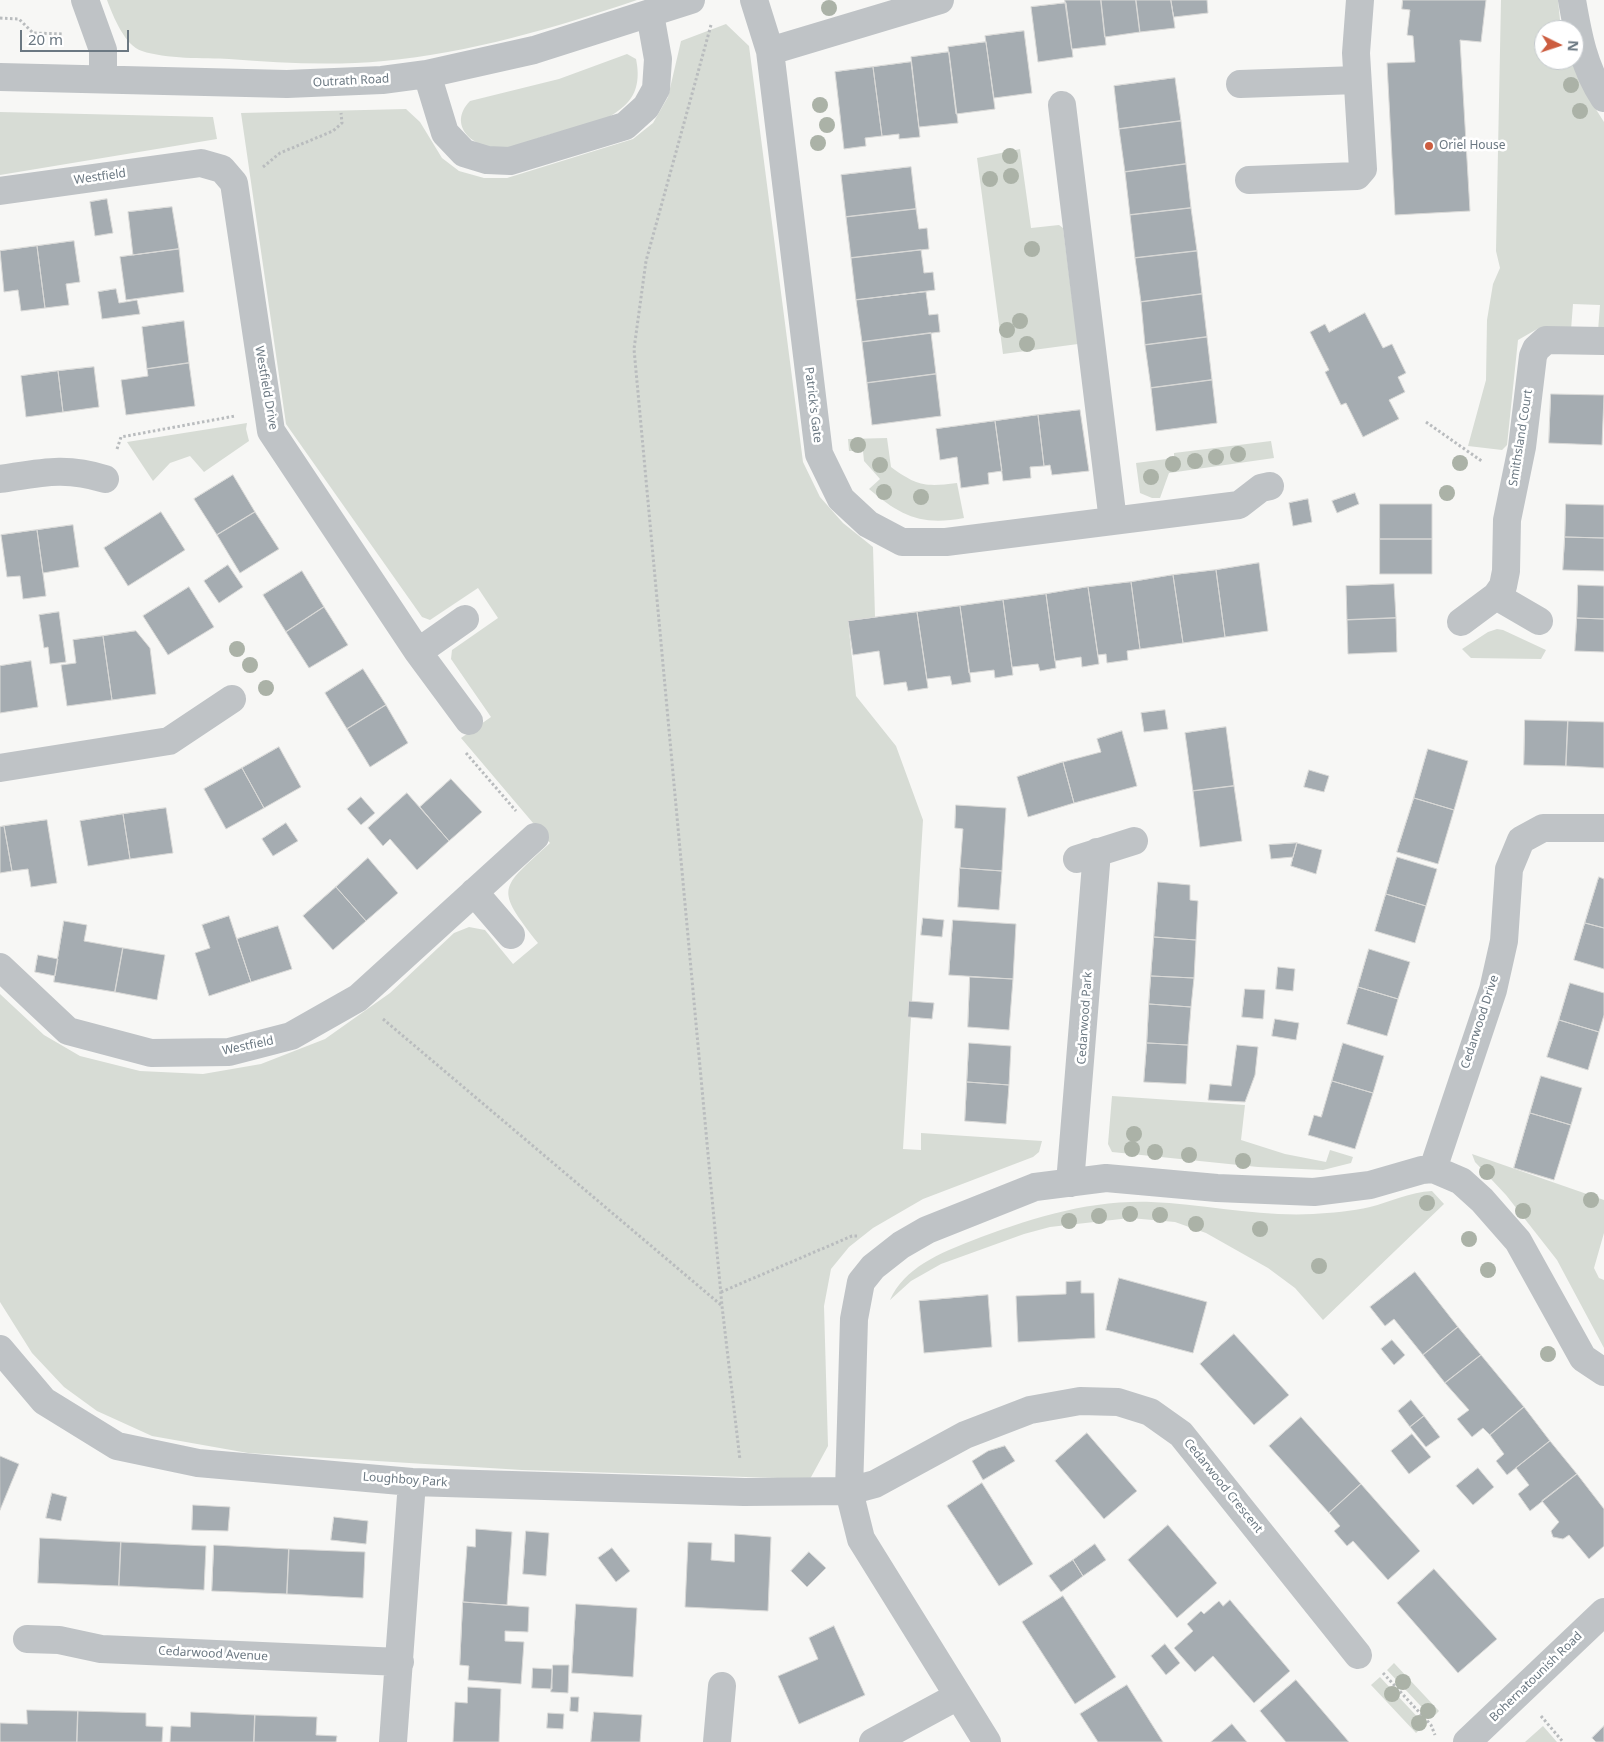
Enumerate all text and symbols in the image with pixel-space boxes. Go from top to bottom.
scale bar [22,20,131,52]
north arrow [1534,20,1584,70]
text: 20 m [28,29,63,49]
text: N [1564,40,1583,52]
street label: Outrath Road [313,72,389,90]
place label: Oriel House [1439,139,1505,153]
marker: Oriel House [1423,140,1435,152]
street label: Westfield [73,166,127,188]
street label: Westfield Drive [252,345,280,431]
street label: Patrick's Gate [801,366,825,444]
street label: Smithsland Court [1506,389,1536,487]
street label: Cedarwood Park [1075,971,1095,1065]
street label: Cedarwood Drive [1458,973,1502,1071]
street label: Westfield [221,1034,275,1058]
street label: Cedarwood Crescent [1181,1436,1265,1536]
street label: Loughboy Park [362,1470,448,1490]
street label: Bohernatounish Road [1487,1629,1585,1725]
street label: Cedarwood Avenue [158,1644,268,1664]

